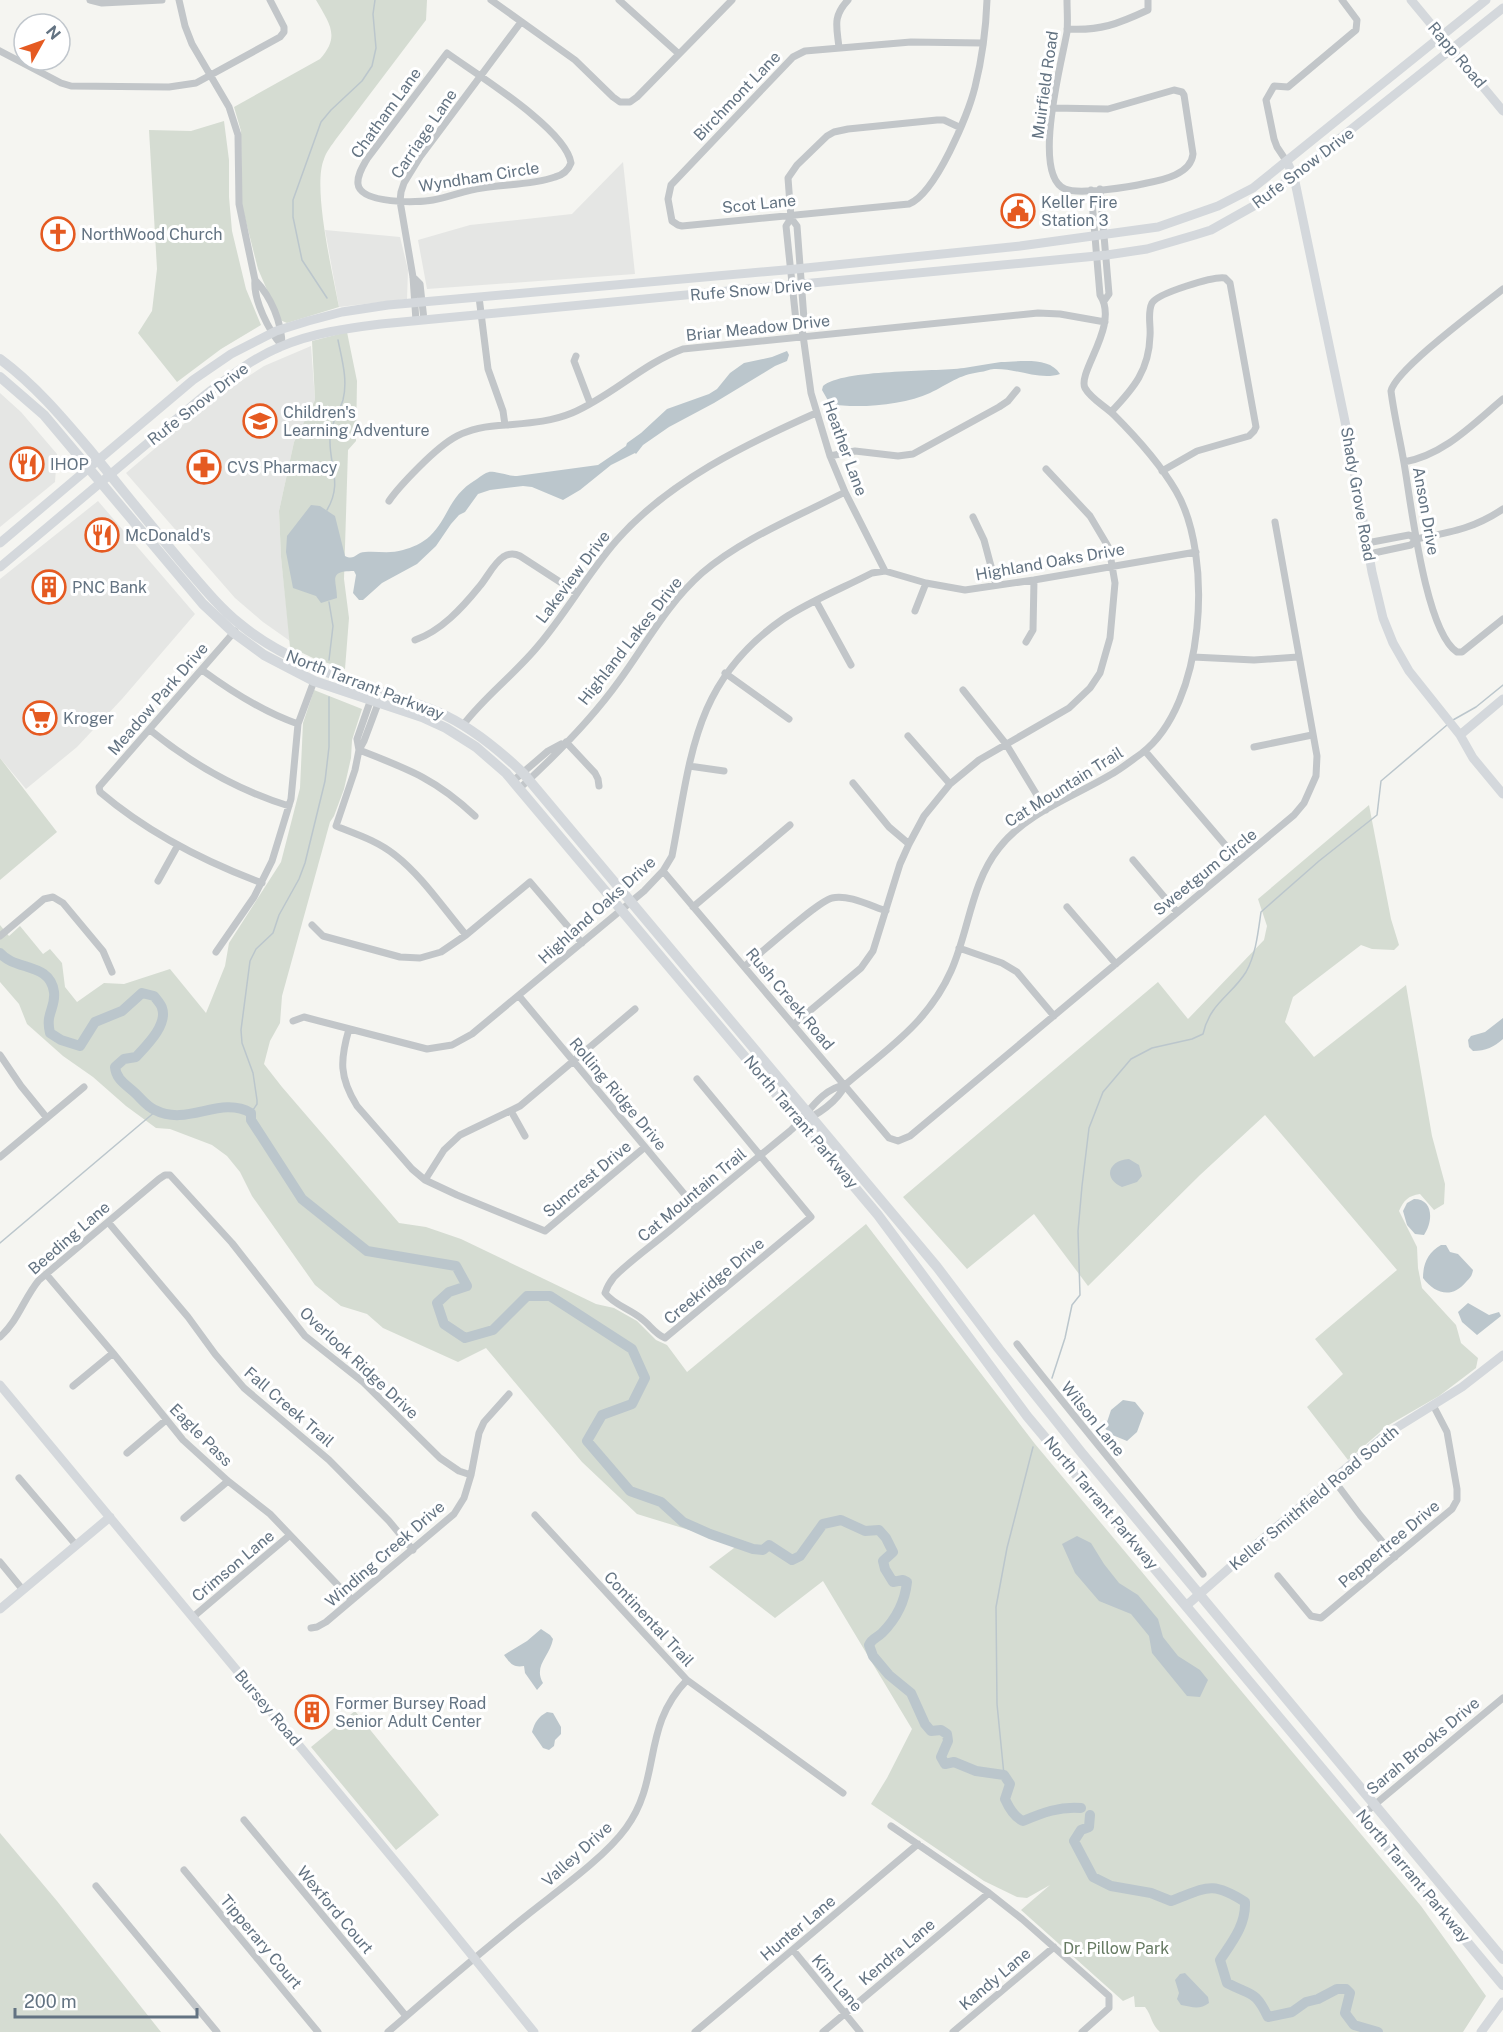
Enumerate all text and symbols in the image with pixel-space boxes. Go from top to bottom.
north arrow [12,12,72,72]
street label: Rapp Road [1424,18,1490,92]
text: N [42,22,64,44]
street label: Muirfield Road [1028,30,1062,140]
street label: Birchmont Lane [690,47,784,145]
street label: Chatham Lane [347,64,425,162]
street label: Carriage Lane [387,86,461,182]
street label: Rufe Snow Drive [1248,124,1358,212]
street label: Wyndham Circle [417,158,541,196]
street label: Scot Lane [721,191,797,217]
public building icon: Keller Fire Station 3 [1000,193,1036,229]
place label: Keller Fire Station 3 [1041,193,1118,230]
church icon: NorthWood Church [40,216,76,252]
place label: NorthWood Church [81,225,222,244]
street label: Rufe Snow Drive [689,275,813,305]
street label: Briar Meadow Drive [685,311,831,345]
street label: Rufe Snow Drive [144,359,252,449]
street label: Heather Lane [819,398,871,498]
school or university icon: Children's Learning Adventure [242,403,278,439]
place label: Children's Learning Adventure [283,403,430,440]
street label: Shady Grove Road [1337,425,1379,563]
restaurant icon: IHOP [9,446,45,482]
pharmacy icon: CVS Pharmacy [186,449,222,485]
place label: IHOP [50,455,89,474]
place label: CVS Pharmacy [227,458,338,477]
street label: Anson Drive [1409,465,1443,557]
restaurant icon: McDonald's [84,517,120,553]
place label: McDonald's [125,526,211,545]
street label: Lakeview Drive [532,527,614,627]
street label: Highland Oaks Drive [974,540,1126,584]
building icon: PNC Bank [31,569,67,605]
street label: Highland Lakes Drive [574,573,686,709]
place label: PNC Bank [72,578,147,597]
street label: Meadow Park Drive [104,639,212,759]
street label: North Tarrant Parkway [283,646,447,724]
supermarket icon: Kroger [22,700,58,736]
place label: Kroger [63,709,114,728]
street label: Cat Mountain Trail [1001,743,1127,831]
street label: Sweetgum Circle [1149,825,1261,919]
street label: Highland Oaks Drive [535,852,659,968]
street label: Rush Creek Road [742,944,838,1054]
street label: Rolling Ridge Drive [565,1034,671,1154]
street label: North Tarrant Parkway [740,1052,862,1193]
street label: Suncrest Drive [539,1137,635,1221]
street label: Cat Mountain Trail [634,1144,750,1246]
street label: Beeding Lane [24,1197,114,1279]
street label: Creekridge Drive [660,1234,768,1328]
street label: Overlook Ridge Drive [296,1303,422,1423]
street label: Fall Creek Trail [240,1363,338,1451]
street label: Wilson Lane [1057,1378,1129,1460]
street label: Eagle Pass [166,1400,236,1470]
street label: Keller Smithfield Road South [1226,1422,1402,1574]
street label: North Tarrant Parkway [1040,1433,1162,1574]
street label: Peppertree Drive [1335,1496,1443,1592]
street label: Winding Creek Drive [321,1497,449,1611]
street label: Crimson Lane [188,1526,278,1606]
street label: Continental Trail [600,1568,698,1671]
street label: Bursey Road [231,1666,305,1750]
street label: Sarah Brooks Drive [1363,1693,1483,1799]
building icon: Former Bursey Road Senior Adult Center [294,1694,330,1730]
place label: Former Bursey Road Senior Adult Center [335,1694,486,1731]
street label: North Tarrant Parkway [1352,1806,1474,1947]
street label: Valley Drive [538,1818,616,1890]
street label: Wexford Court [293,1862,377,1958]
street label: Tipperary Court [216,1891,306,1993]
street label: Hunter Lane [757,1891,839,1965]
street label: Kendra Lane [855,1915,939,1989]
park label: Dr. Pillow Park [1063,1939,1169,1958]
street label: Kandy Lane [956,1944,1034,2014]
street label: Kim Lane [808,1951,866,2015]
scale bar [15,1981,196,2019]
text: 200 m [24,1991,77,2012]

